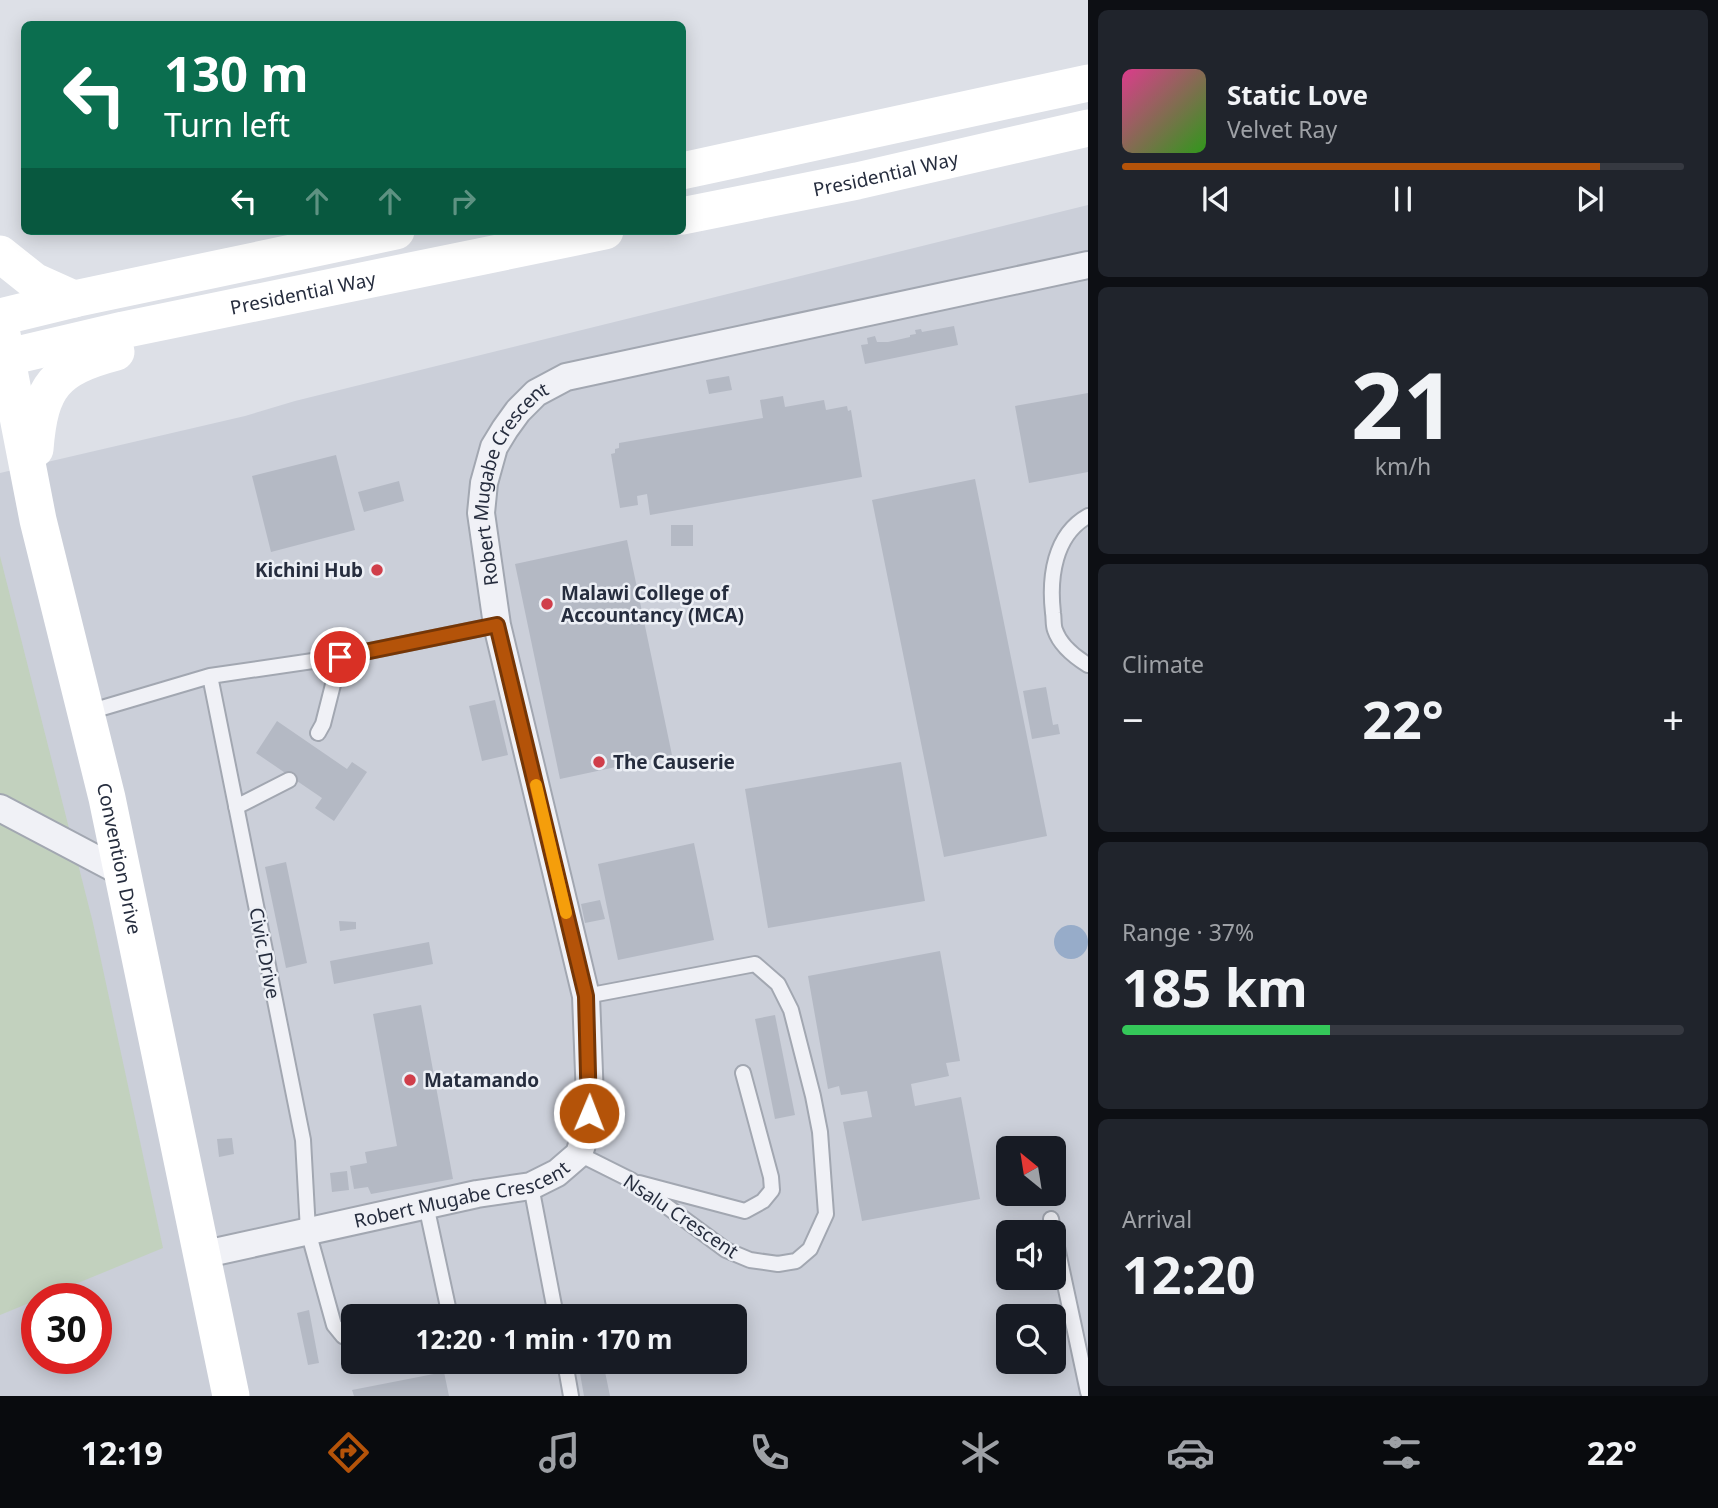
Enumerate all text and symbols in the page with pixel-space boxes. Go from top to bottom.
text: 130 m [164,40,309,106]
icon: left [49,49,140,140]
text: Static Love [1227,77,1368,113]
text: Turn left [164,103,290,146]
text: Velvet Ray [1227,113,1337,145]
street label: Presidential Way [811,145,961,202]
icon: previous [1197,180,1235,218]
icon: pause [1384,180,1422,218]
icon: next [1571,180,1609,218]
icon: left [225,182,263,220]
icon: ahead [298,182,336,220]
icon: ahead [371,182,409,220]
icon: right [444,182,482,220]
street label: Presidential Way [228,265,378,321]
text: 21 [1351,342,1455,466]
street label: Robert Mugabe Crescent [467,376,553,588]
text: km/h [1375,450,1431,482]
place label: Kichini Hub [255,557,363,583]
marker: Kichini Hub [369,562,385,578]
place label: Malawi College of Accountancy (MCA) [561,580,744,628]
marker: Malawi College of Accountancy (MCA) [539,596,555,612]
pin [310,627,370,687]
icon: arrive [321,638,359,676]
text: Climate [1122,648,1204,680]
text: 22° [1362,683,1444,754]
text: − [1122,693,1144,745]
text: + [1662,693,1684,745]
place label: The Causerie [613,749,735,775]
marker: The Causerie [591,754,607,770]
street label: Convention Drive [91,780,148,937]
street label: Civic Drive [243,905,287,1001]
text: Range · 37% [1122,916,1254,948]
text: 185 km [1122,951,1308,1022]
place label: Matamando [424,1067,539,1093]
marker: Matamando [402,1072,418,1088]
position arrow [552,1076,626,1150]
north arrow [996,1136,1066,1206]
map controls [996,1136,1066,1374]
street label: Robert Mugabe Crescent [352,1155,575,1234]
street label: Nsalu Crescent [618,1168,744,1264]
text: Arrival [1122,1203,1192,1235]
button: sound [996,1220,1066,1290]
text: 12:20 [1122,1238,1256,1309]
speed limit sign: 30 [21,1283,112,1374]
button: search [996,1304,1066,1374]
text: 12:20 · 1 min · 170 m [416,1321,672,1357]
icon: directions [324,1428,373,1477]
icon: music [535,1428,584,1477]
icon: phone [745,1428,794,1477]
icon: climate [956,1428,1005,1477]
icon: car [1166,1428,1215,1477]
icon: filters [1377,1428,1426,1477]
text: 12:19 [81,1431,163,1474]
text: 22° [1587,1431,1637,1474]

